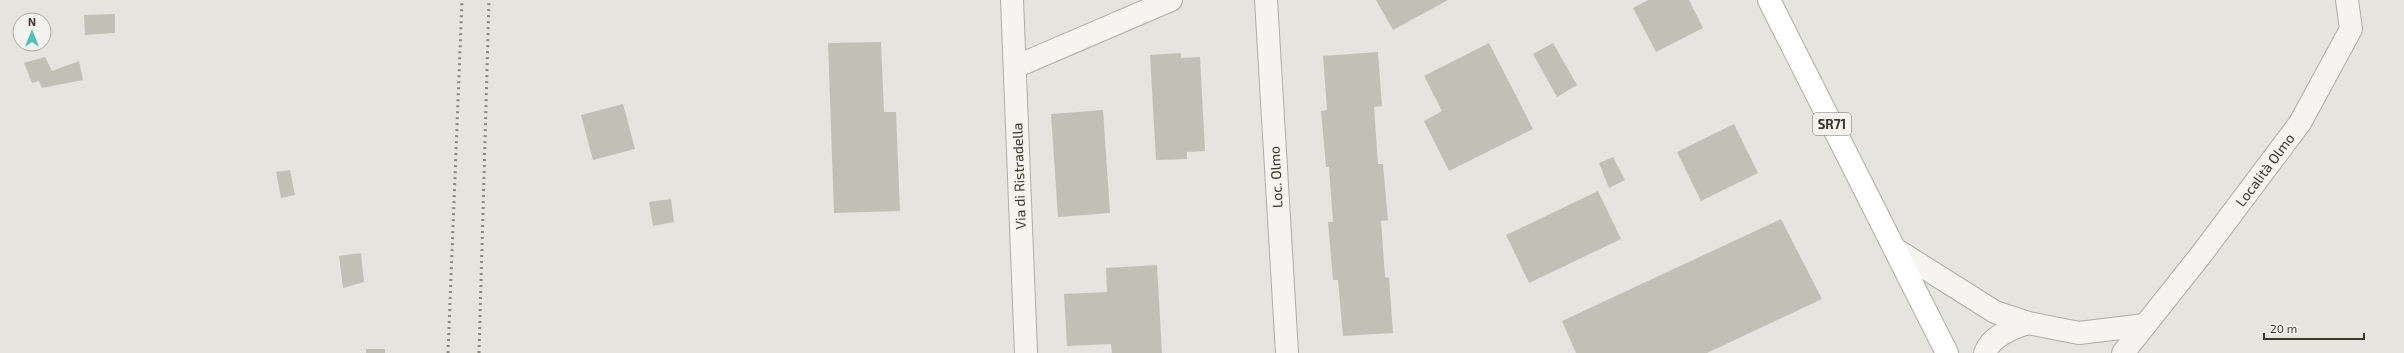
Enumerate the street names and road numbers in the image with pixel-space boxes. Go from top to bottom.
road number: SR71 [1813,113,1851,135]
street label: Via di Ristradella [1008,122,1029,230]
street label: Località Olmo [2232,130,2298,210]
street label: Loc. Olmo [1265,146,1286,208]

